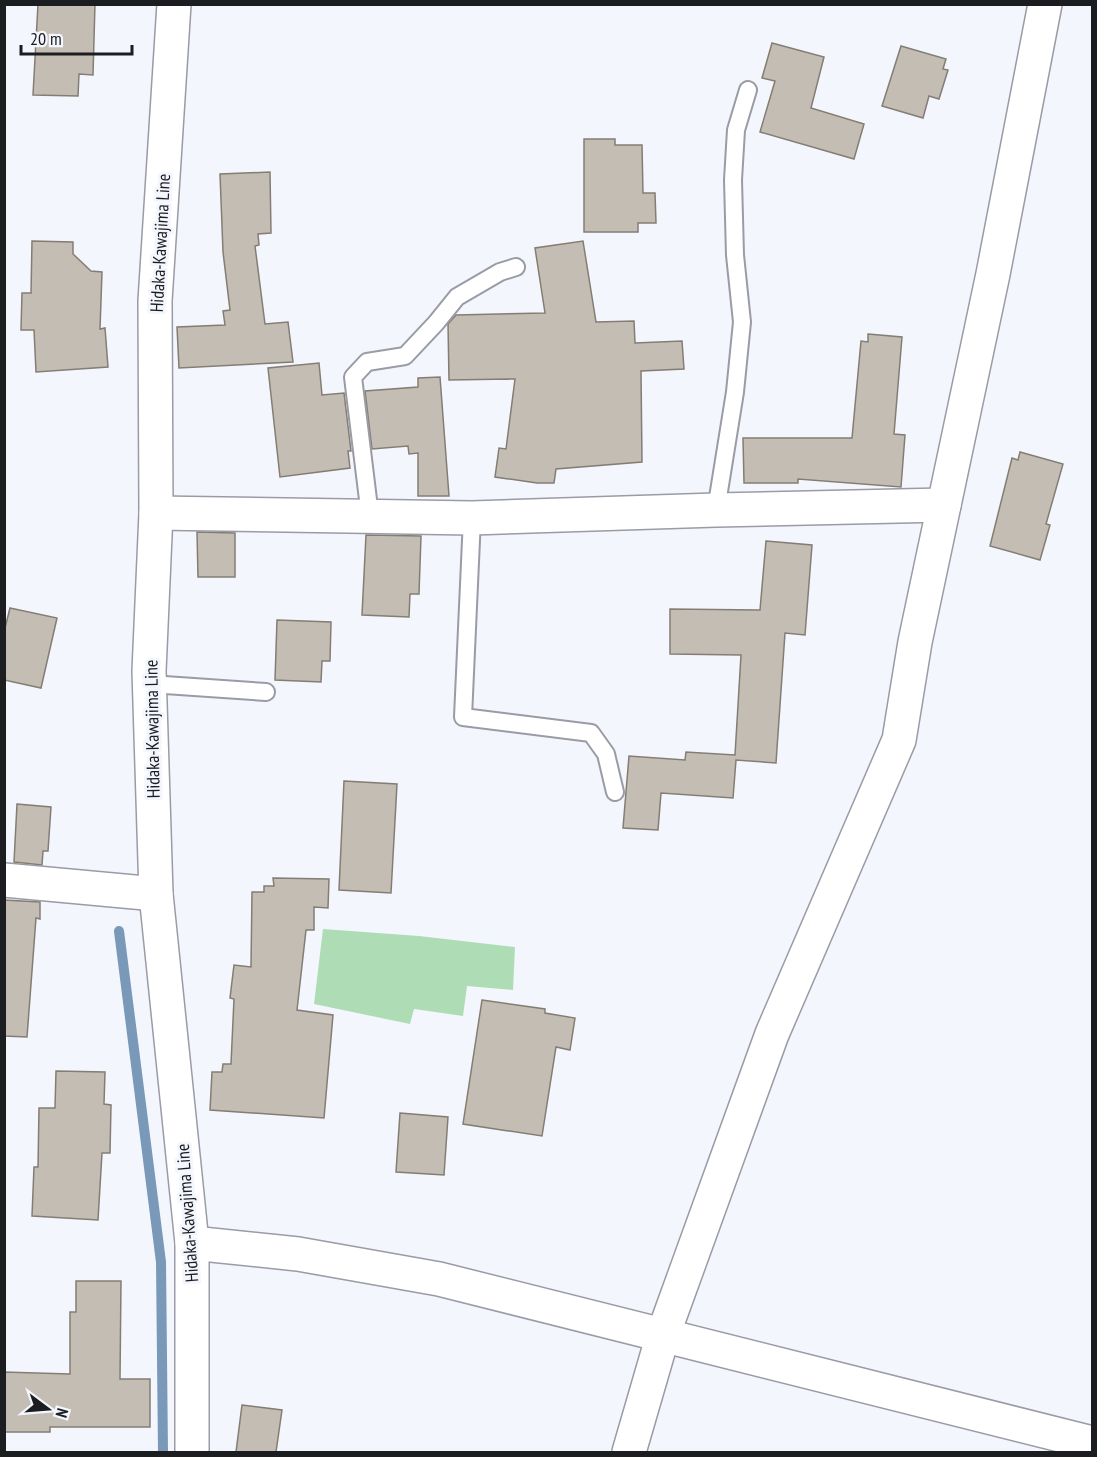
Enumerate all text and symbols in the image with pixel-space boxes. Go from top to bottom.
scale bar [21,18,132,56]
text: 20 m [30,27,62,50]
street label: Hidaka-Kawajima Line [145,173,175,313]
street label: Hidaka-Kawajima Line [139,659,165,799]
street label: Hidaka-Kawajima Line [171,1143,203,1283]
north arrow [18,1379,78,1439]
text: N [52,1406,73,1420]

